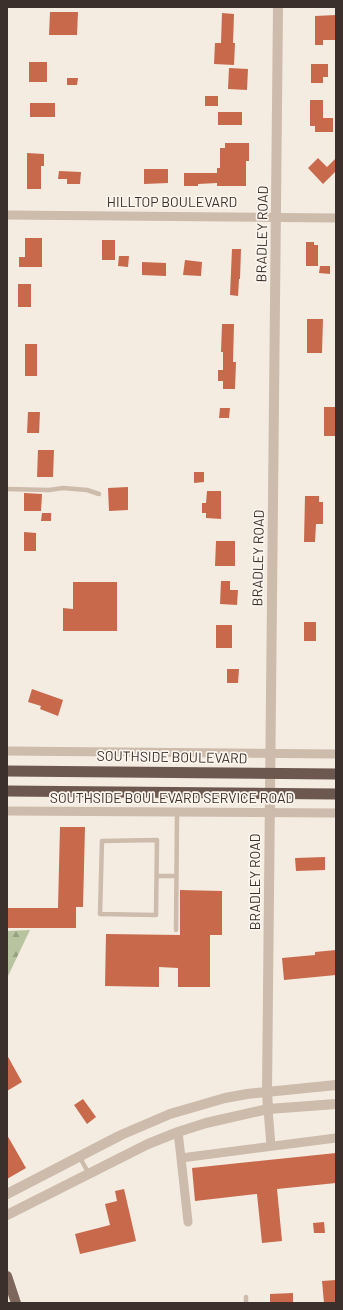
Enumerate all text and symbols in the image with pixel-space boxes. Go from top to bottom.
street label: BRADLEY ROAD [252,186,271,282]
street label: HILLTOP BOULEVARD [107,193,237,210]
street label: BRADLEY ROAD [248,510,267,606]
street label: SOUTHSIDE BOULEVARD [97,747,247,766]
street label: SOUTHSIDE BOULEVARD SERVICE ROAD [50,789,294,806]
street label: BRADLEY ROAD [246,834,263,930]

